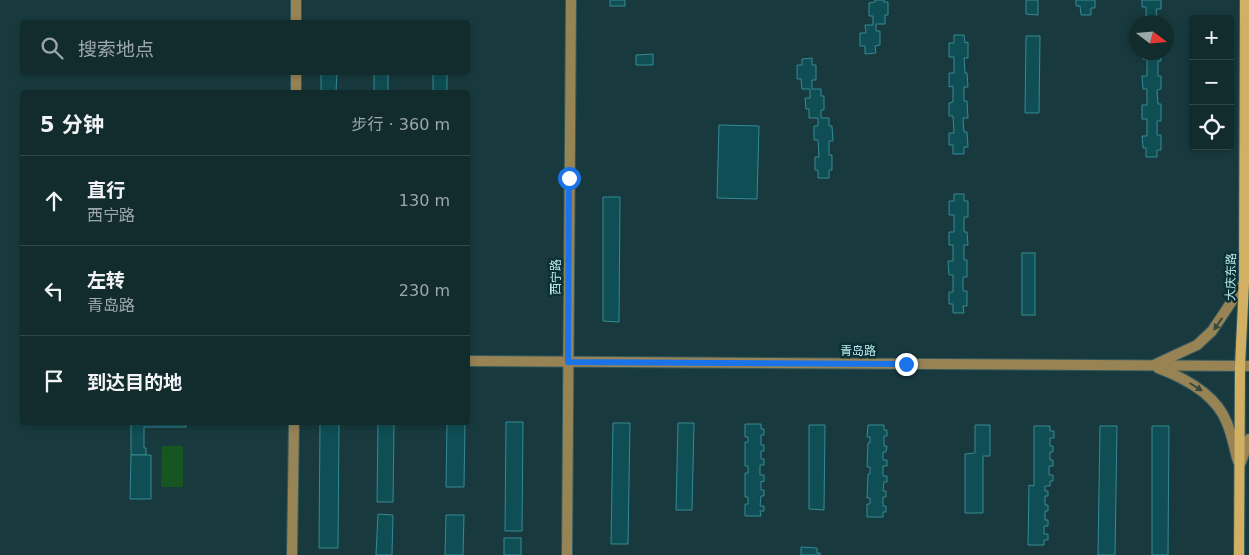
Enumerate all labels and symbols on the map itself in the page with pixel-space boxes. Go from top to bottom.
north arrow [1129,15,1174,60]
route start [558,167,581,190]
street label: 大庆东路 [1224,253,1238,301]
street label: 西宁路 [549,259,563,295]
one-way arrow [1213,317,1223,330]
street label: 青岛路 [840,344,876,358]
route end [895,353,918,376]
one-way arrow [1190,382,1203,391]

